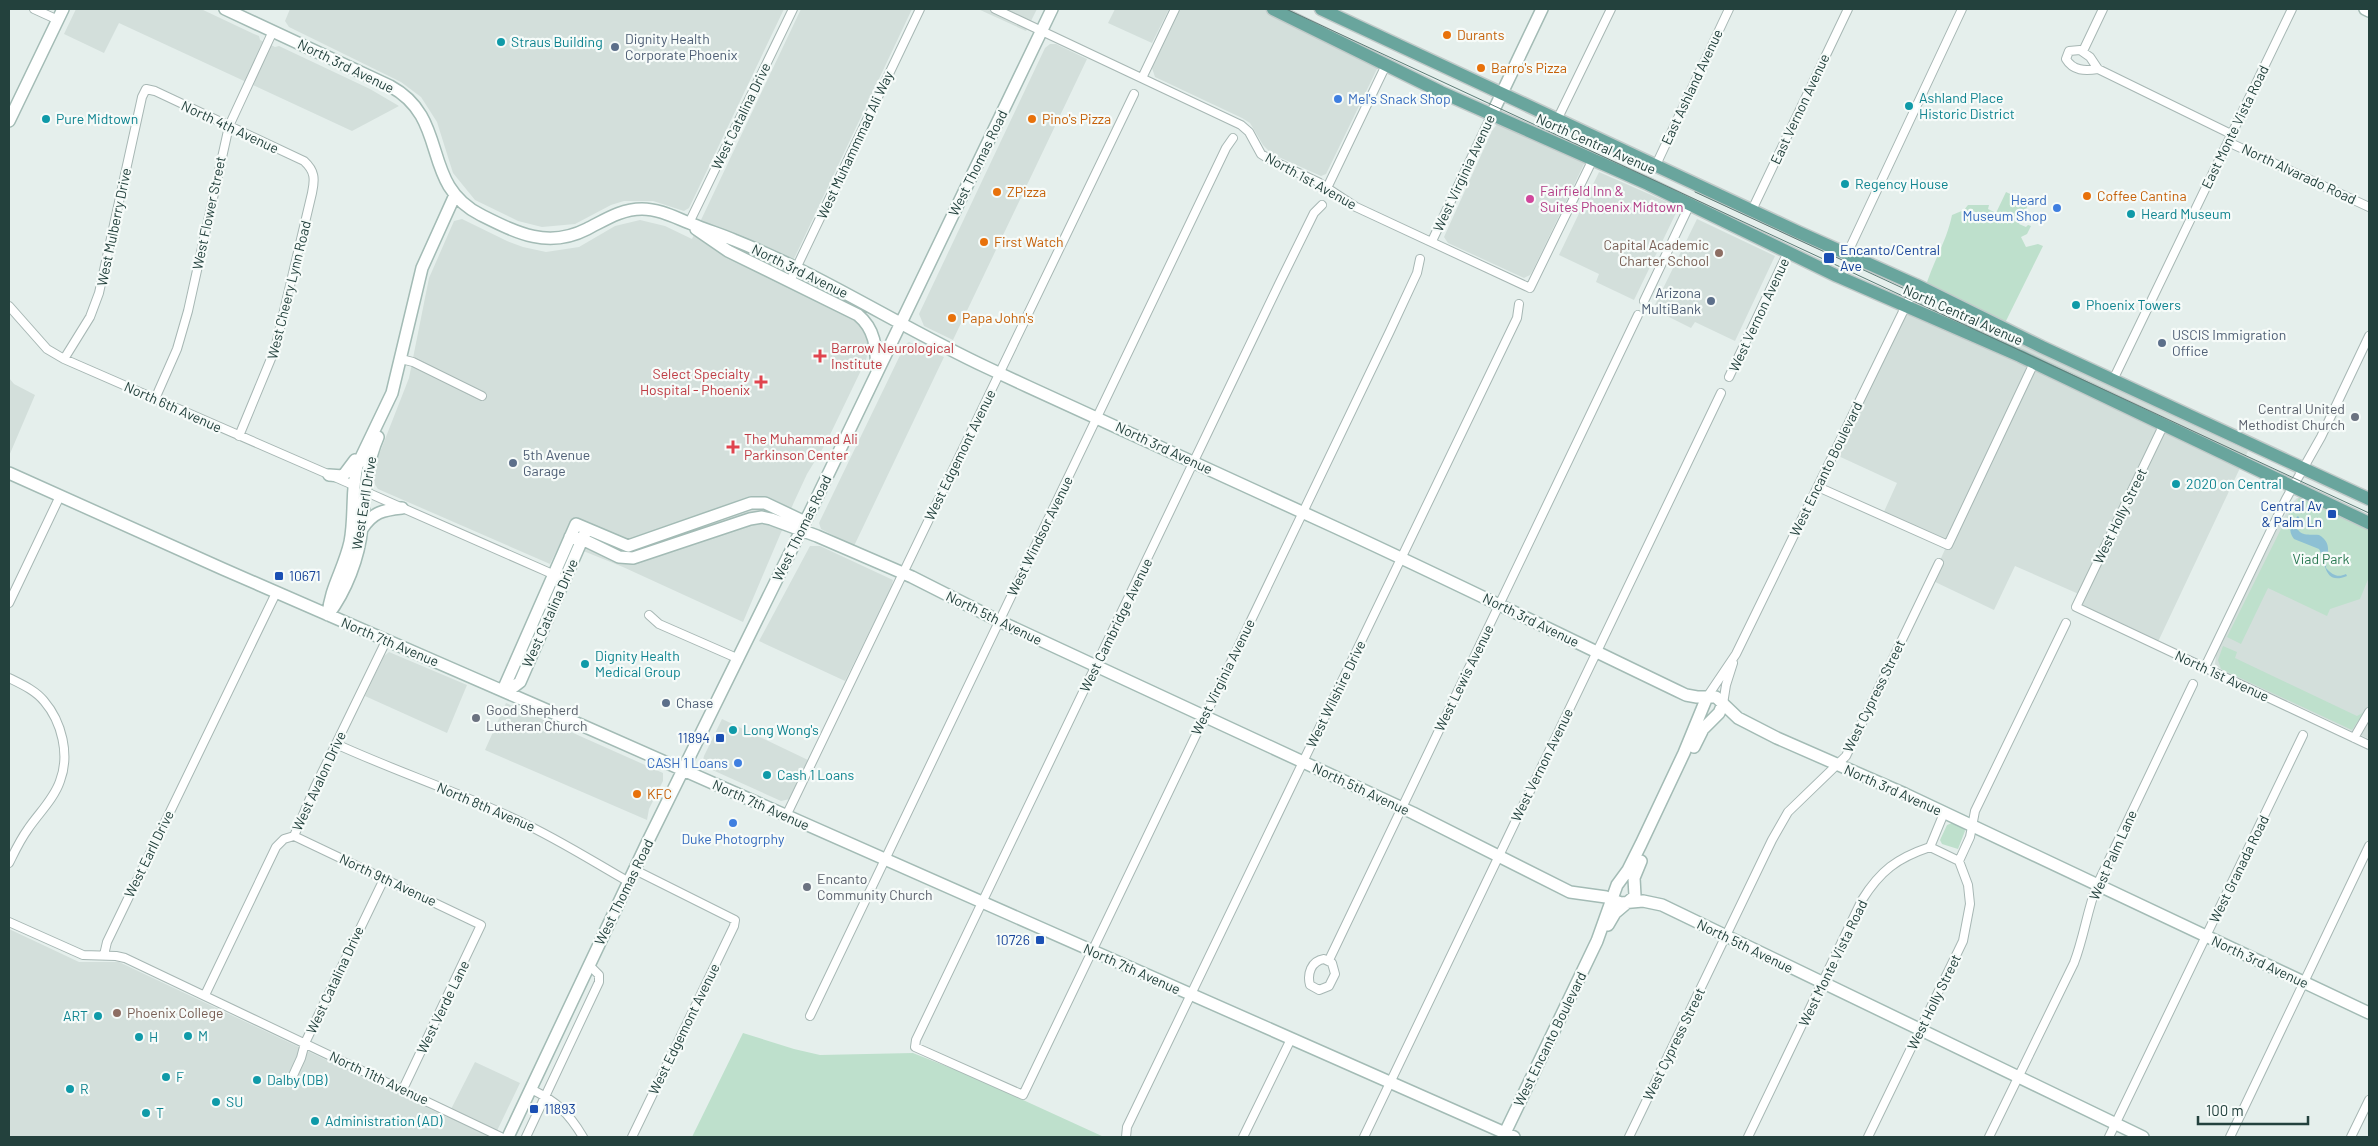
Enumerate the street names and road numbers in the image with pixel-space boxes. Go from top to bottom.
street label: East Ashland Avenue [1657,26,1726,147]
street label: North 3rd Avenue [295,35,397,96]
street label: East Vernon Avenue [1766,51,1833,167]
street label: West Catalina Drive [707,60,774,172]
street label: East Monte Vista Road [2197,62,2272,191]
street label: West Muhammmad Ali Way [813,68,897,221]
street label: North 4th Avenue [179,97,282,157]
street label: West Thomas Road [945,107,1011,219]
street label: North Central Avenue [1534,110,1659,178]
street label: West Virginia Avenue [1429,112,1498,234]
street label: North Alvarado Road [2239,140,2359,208]
street label: North 1st Avenue [1263,148,1360,213]
street label: West Flower Street [188,155,229,271]
street label: West Mulberry Drive [93,166,134,288]
street label: West Cheery Lynn Road [263,219,314,361]
street label: North 3rd Avenue [749,240,851,301]
street label: West Vernon Avenue [1725,255,1792,374]
street label: North Central Avenue [1901,281,2026,349]
street label: North 6th Avenue [122,377,225,436]
street label: West Edgemont Avenue [920,386,999,523]
street label: West Encanto Boulevard [1786,399,1866,539]
street label: North 3rd Avenue [1113,418,1215,477]
street label: West Earll Drive [348,455,379,551]
street label: West Holly Street [2089,465,2150,566]
street label: West Thomas Road [769,472,835,584]
street label: West Windsor Avenue [1003,473,1076,598]
street label: West Cambridge Avenue [1076,555,1155,695]
street label: West Catalina Drive [518,556,581,670]
street label: North 5th Avenue [943,587,1045,648]
street label: North 3rd Avenue [1480,589,1582,650]
street label: North 7th Avenue [339,613,442,670]
street label: West Virginia Avenue [1187,616,1258,738]
street label: West Lewis Avenue [1430,622,1497,734]
street label: West Wilshire Drive [1302,637,1369,750]
street label: West Cypress Street [1839,637,1908,755]
street label: North 1st Avenue [2172,646,2272,705]
street label: West Vernon Avenue [1507,706,1576,824]
street label: West Avalon Drive [288,728,349,833]
street label: North 5th Avenue [1310,759,1412,818]
street label: North 3rd Avenue [1842,760,1945,819]
street label: North 7th Avenue [710,776,812,834]
street label: North 8th Avenue [435,778,538,835]
street label: West Earll Drive [120,807,177,900]
street label: West Palm Lane [2085,807,2140,902]
street label: West Granada Road [2205,812,2272,925]
street label: West Thomas Road [591,836,657,948]
street label: North 9th Avenue [337,850,439,909]
street label: West Monte Vista Road [1795,897,1871,1029]
street label: North 5th Avenue [1694,915,1796,976]
street label: West Catalina Drive [302,923,367,1036]
street label: North 3rd Avenue [2209,932,2311,991]
street label: North 7th Avenue [1081,940,1183,998]
street label: West Holly Street [1903,951,1964,1052]
street label: West Verde Lane [413,957,472,1056]
street label: West Edgemont Avenue [644,960,723,1097]
street label: West Encanto Boulevard [1510,969,1590,1109]
street label: West Cypress Street [1639,985,1708,1103]
street label: North 11th Avenue [327,1047,432,1108]

